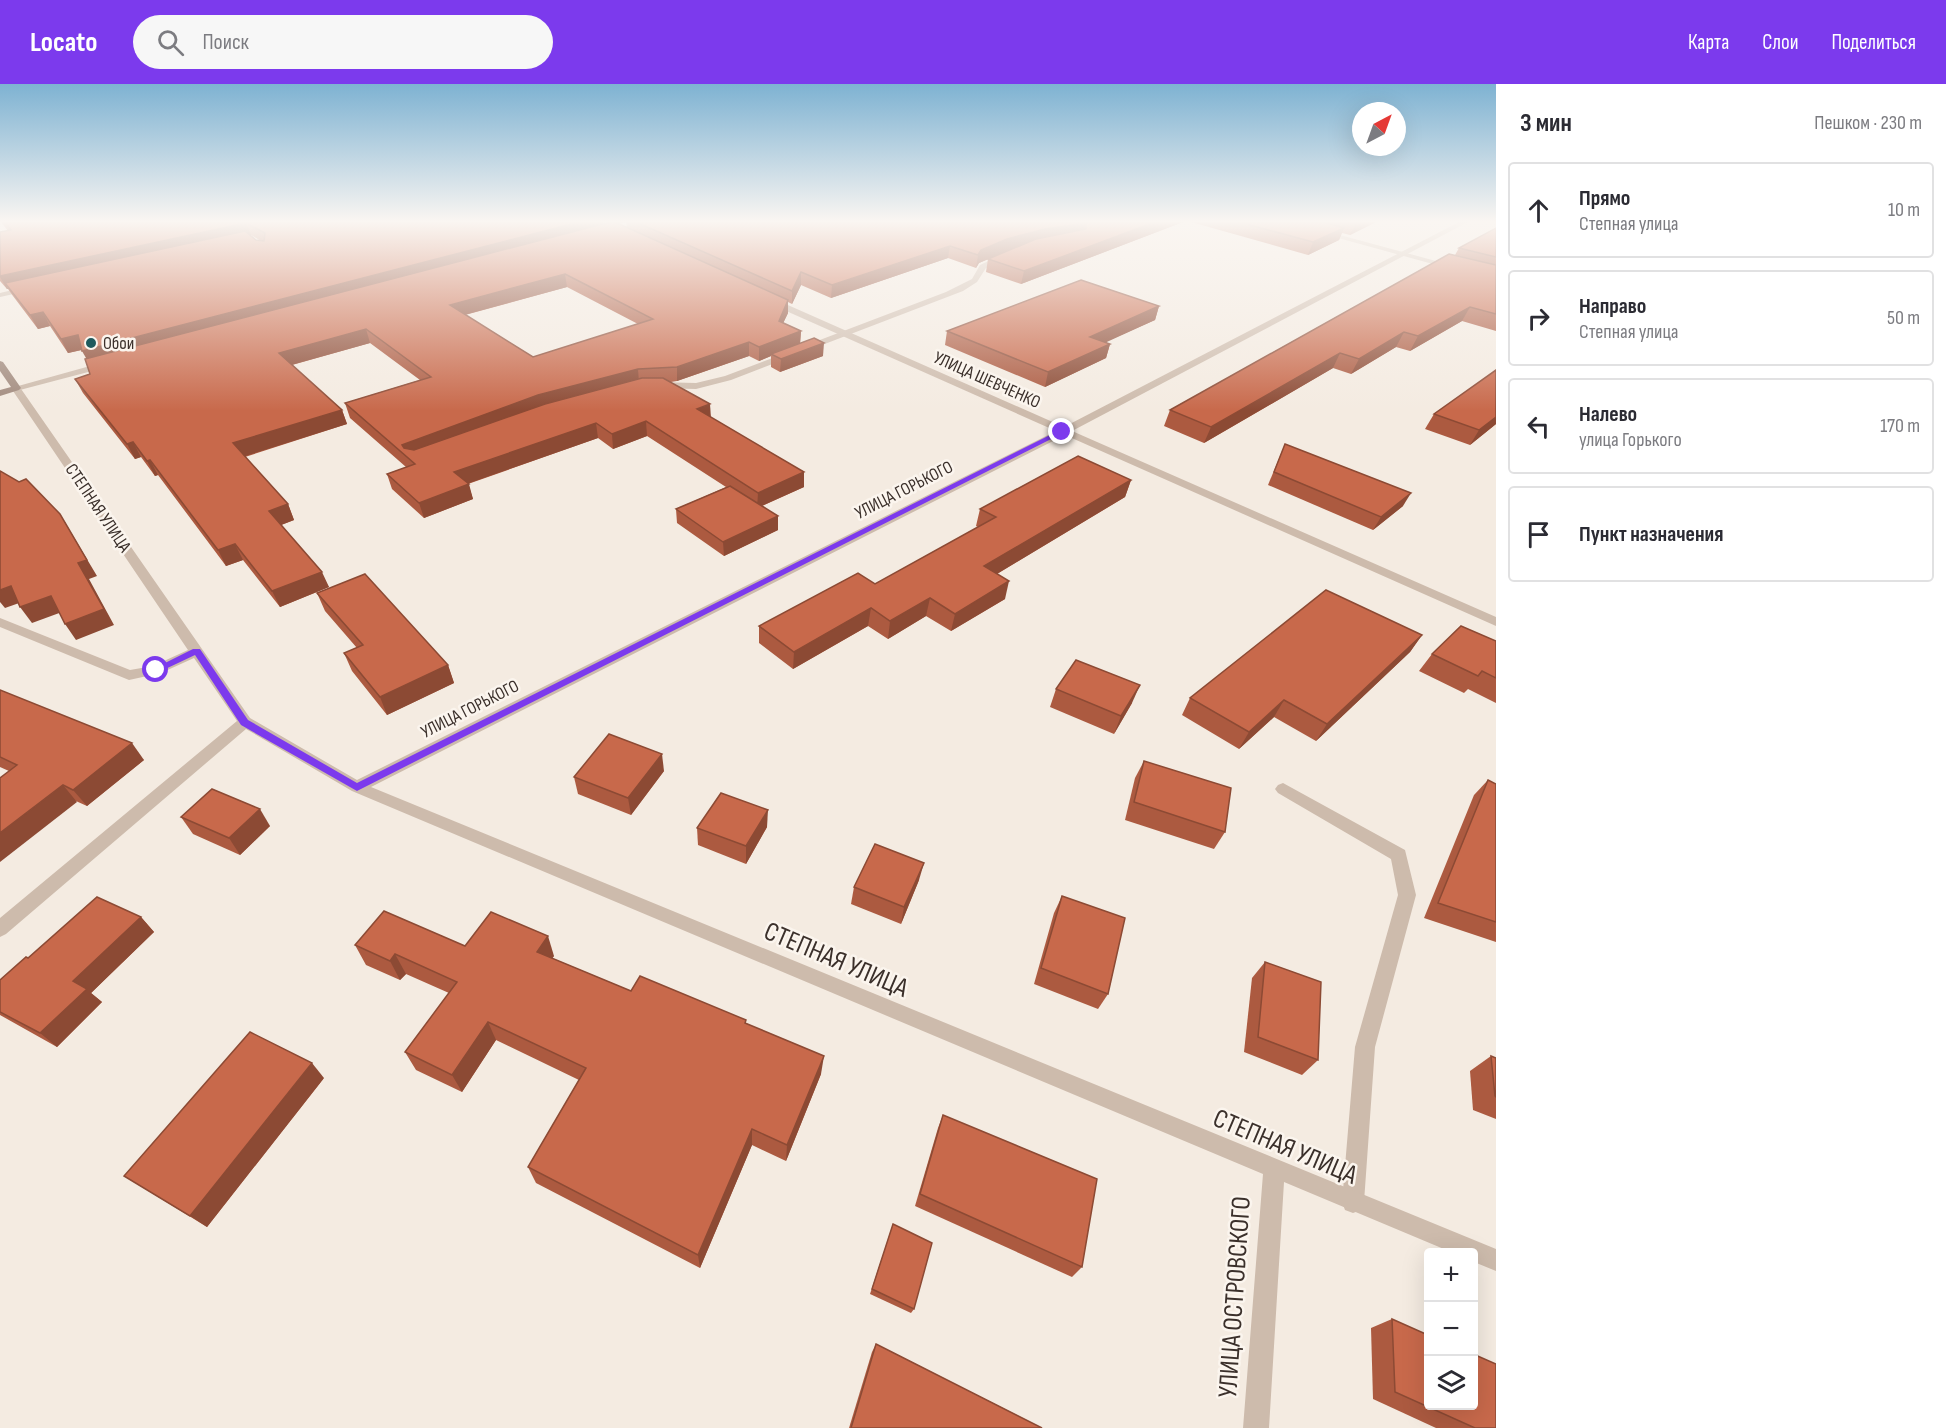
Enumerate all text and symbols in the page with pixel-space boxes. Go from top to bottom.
search box [133,15,553,69]
text: Locato [30,26,97,59]
icon: search [154,26,187,59]
text: Поиск [202,29,249,56]
text: Карта [1688,30,1729,55]
text: Слои [1762,30,1798,55]
text: Поделиться [1831,30,1916,55]
north arrow [1352,102,1406,156]
text: 3 мин [1520,108,1572,139]
text: Пешком · 230 m [1814,111,1922,135]
text: Прямо [1579,185,1630,212]
icon: ahead [1522,194,1555,227]
text: 10 m [1888,198,1920,222]
text: Степная улица [1579,212,1678,236]
text: Направо [1579,293,1646,320]
icon: right [1522,302,1555,335]
text: 50 m [1887,306,1920,330]
text: Степная улица [1579,320,1678,344]
place label: Обои [103,333,134,354]
marker: Обои [84,336,98,350]
street label: УЛИЦА ШЕВЧЕНКО [930,347,1044,413]
text: Налево [1579,401,1637,428]
icon: left [1522,410,1555,443]
text: 170 m [1880,414,1920,438]
route end [1048,418,1074,444]
text: улица Горького [1579,428,1682,452]
street label: УЛИЦА ГОРЬКОГО [852,456,956,524]
street label: СТЕПНАЯ УЛИЦА [61,460,135,556]
icon: arrive [1522,518,1555,551]
text: Пункт назначения [1579,521,1723,548]
route start [142,656,168,682]
street label: УЛИЦА ГОРЬКОГО [418,675,522,743]
street label: СТЕПНАЯ УЛИЦА [759,915,913,1005]
street label: СТЕПНАЯ УЛИЦА [1208,1102,1362,1192]
street label: УЛИЦА ОСТРОВСКОГО [1212,1195,1258,1399]
map controls [1424,1248,1478,1410]
button: + [1424,1248,1478,1302]
button: − [1424,1302,1478,1356]
button: layers [1424,1356,1478,1410]

